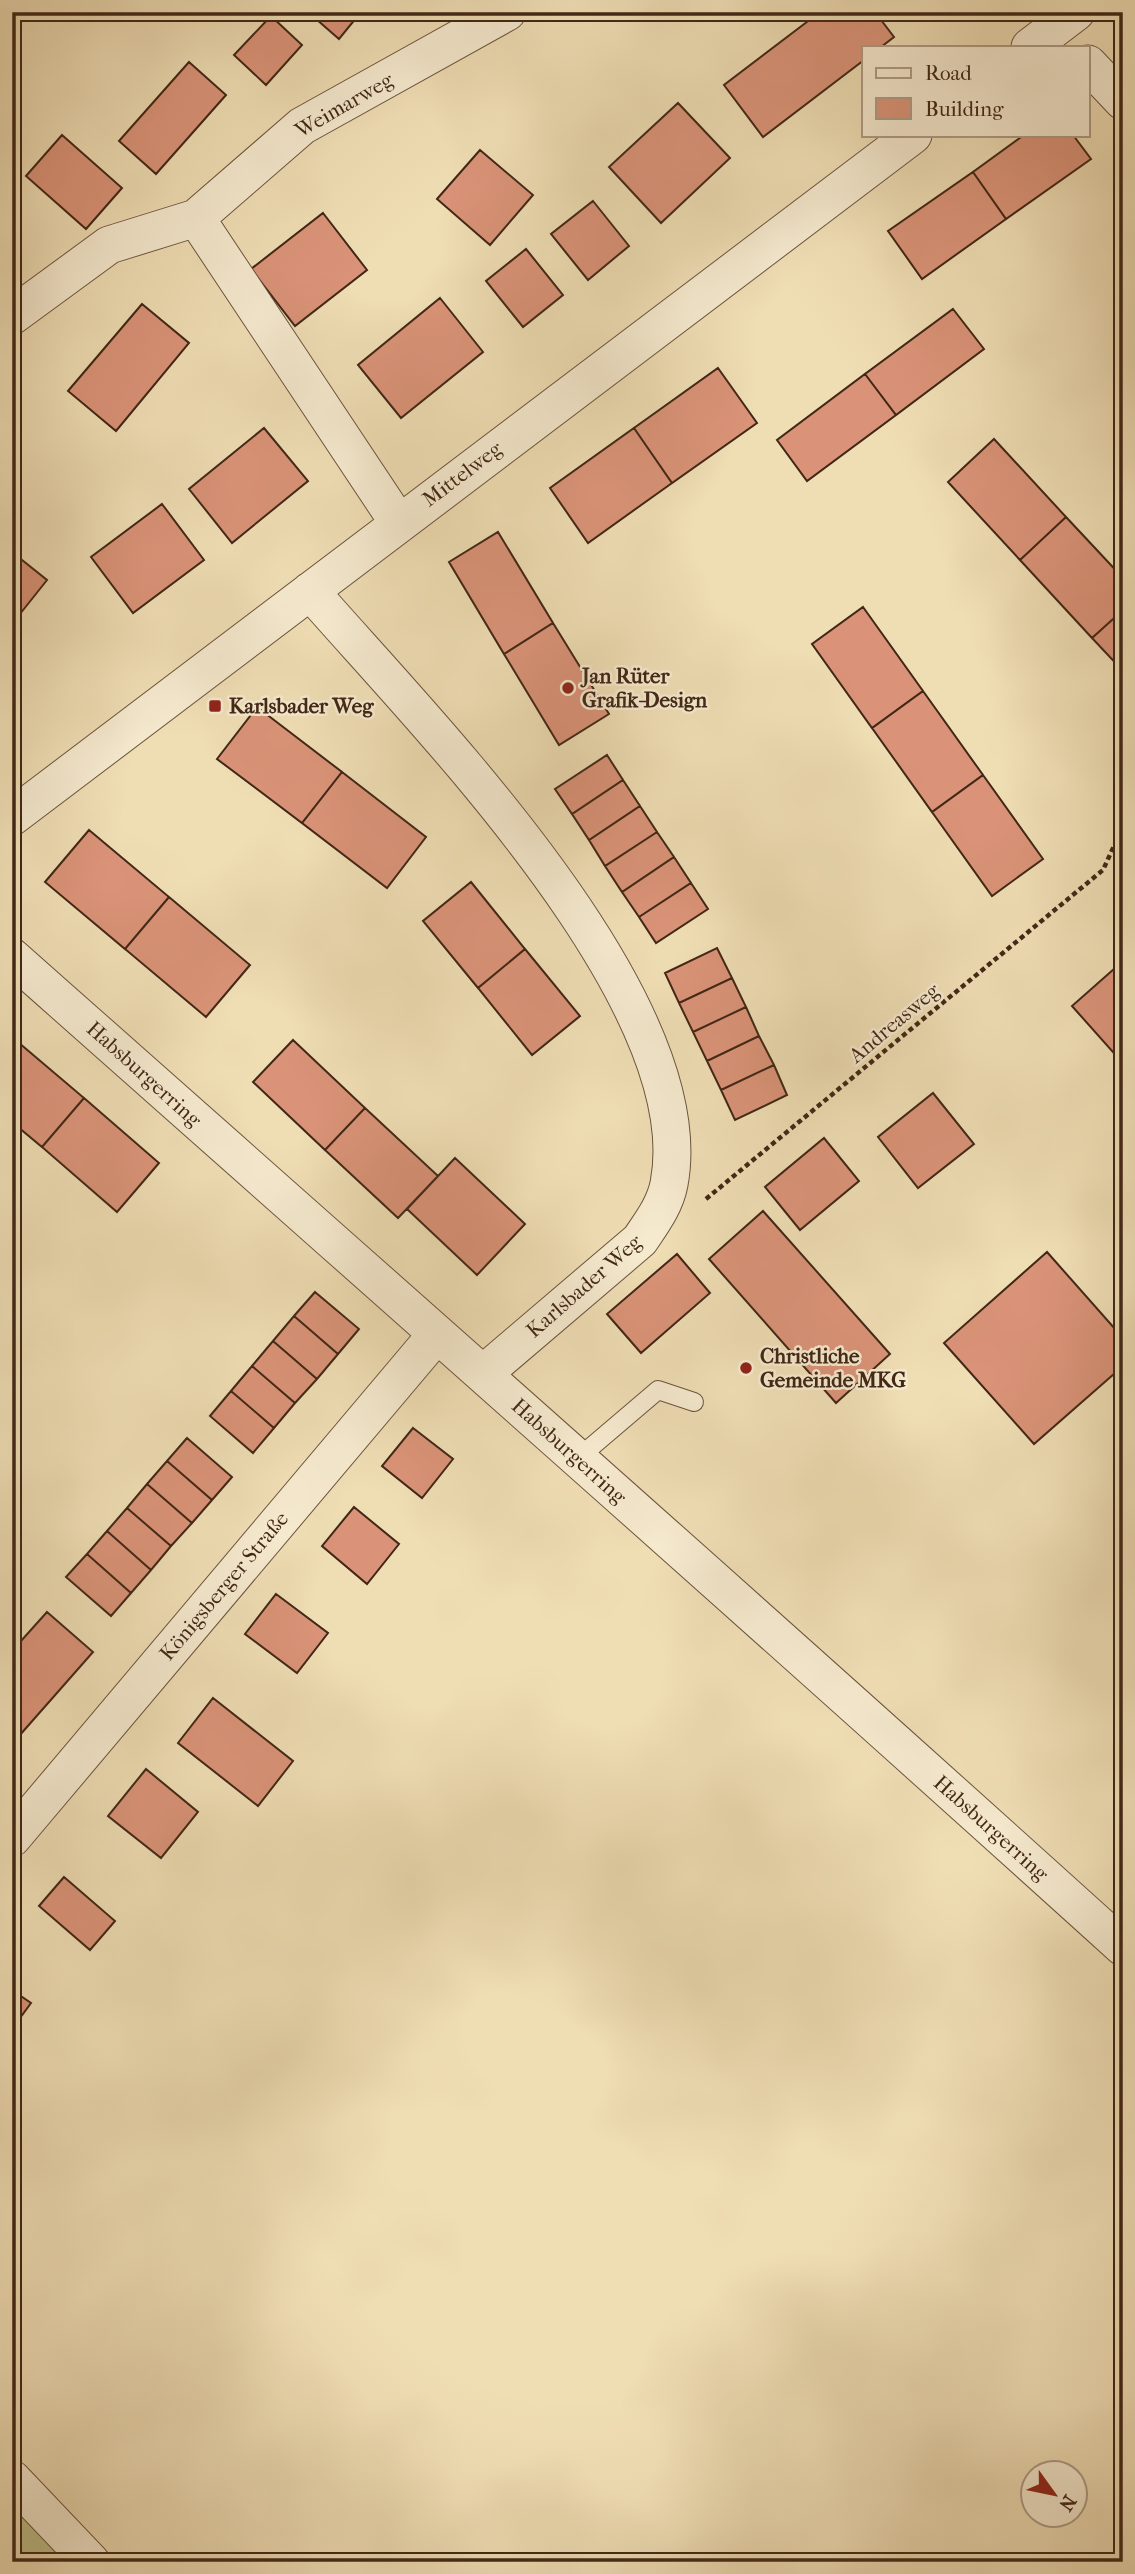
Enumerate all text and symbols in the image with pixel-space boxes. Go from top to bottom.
legend [862,46,1090,136]
text: Road [925,61,972,85]
street label: Weimarweg [290,67,398,143]
text: Building [925,97,1004,121]
street label: Mittelweg [418,436,507,512]
place label: Jan Rüter Grafik-Design [580,664,708,712]
marker: Jan Rüter Grafik-Design [560,680,576,696]
place label: Karlsbader Weg [229,694,374,718]
marker: Karlsbader Weg [207,698,223,714]
street label: Andreasweg [843,978,945,1068]
street label: Habsburgerring [82,1016,207,1132]
street label: Karlsbader Weg [522,1229,647,1342]
place label: Christliche Gemeinde MKG [760,1344,906,1392]
marker: Christliche Gemeinde MKG [738,1360,754,1376]
street label: Habsburgerring [507,1393,632,1509]
street label: Königsberger Straße [155,1507,293,1665]
street label: Habsburgerring [929,1770,1054,1886]
north arrow [1020,2458,1090,2528]
text: N [1054,2491,1081,2515]

